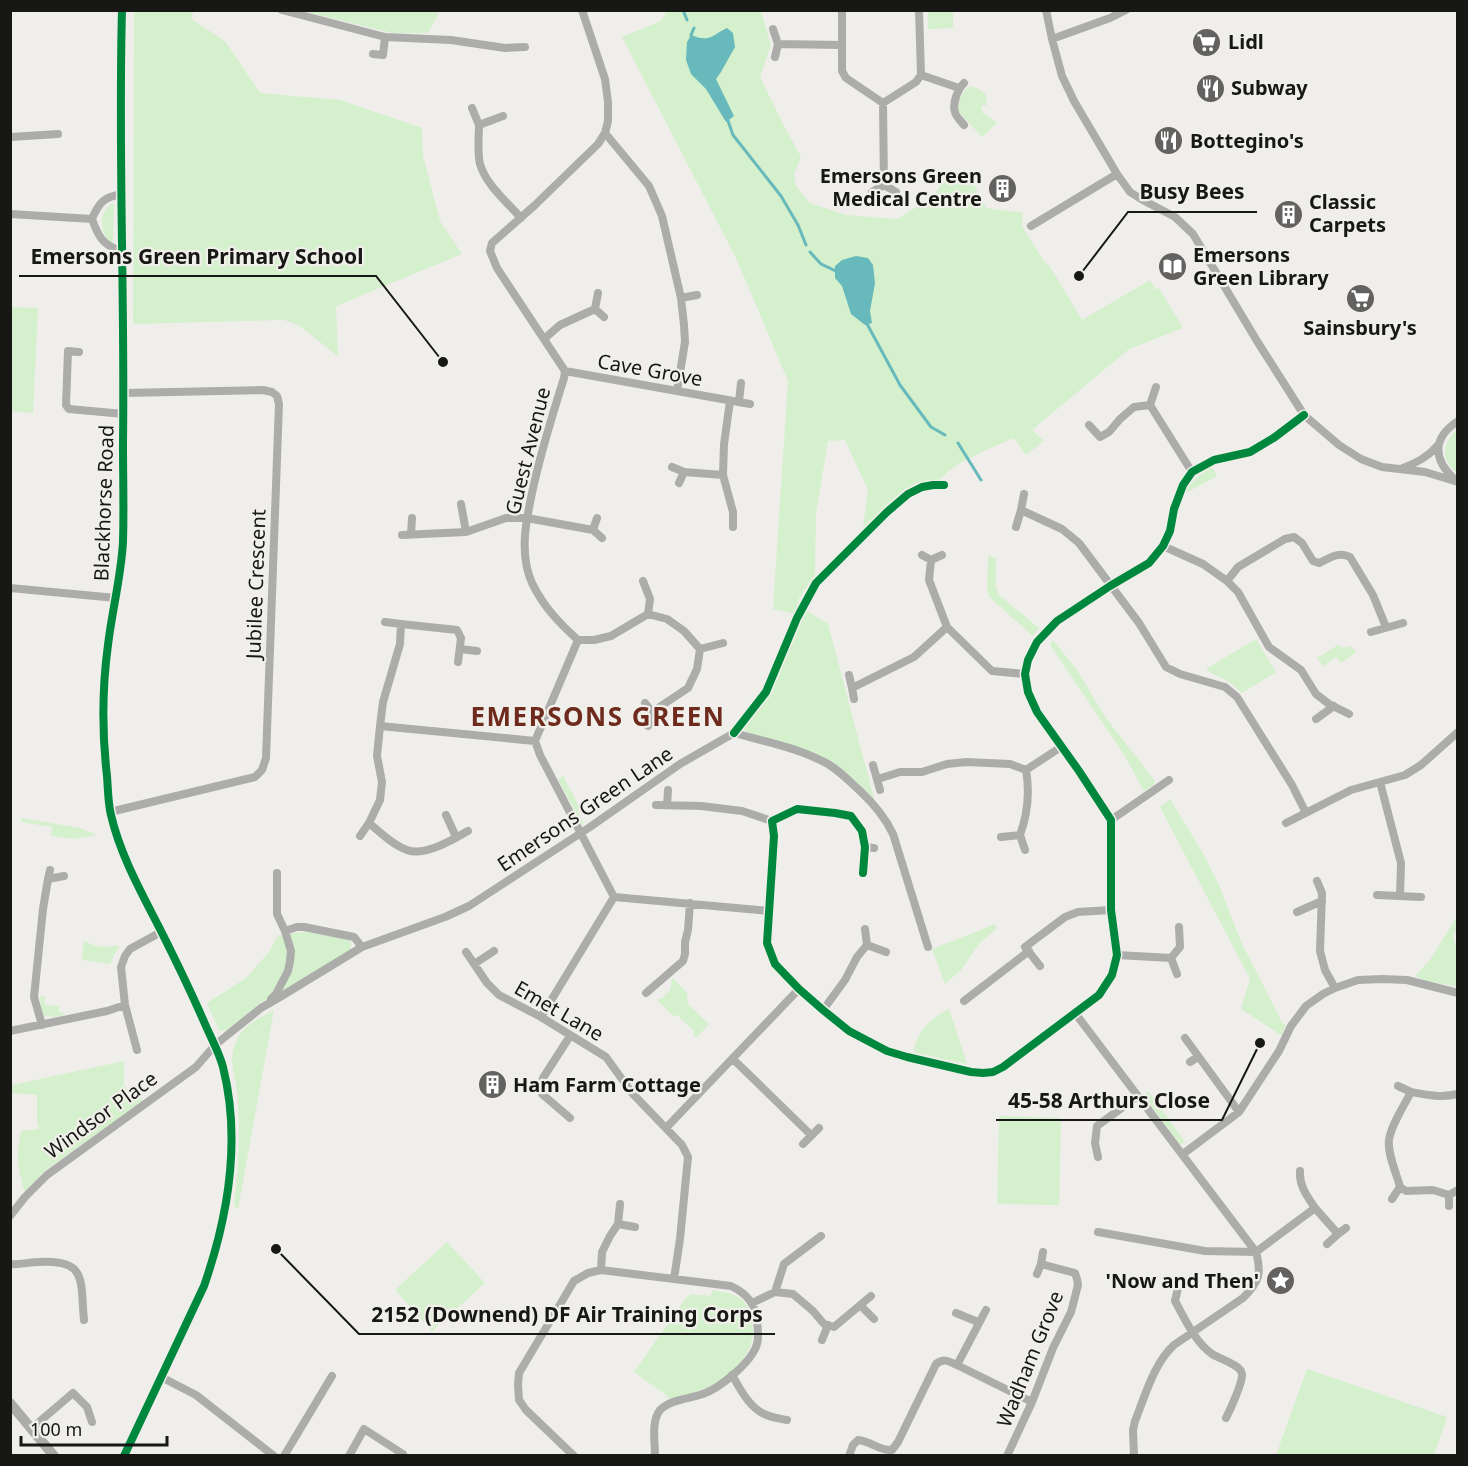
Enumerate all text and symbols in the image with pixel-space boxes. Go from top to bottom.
supermarket icon: Lidl [1191,26,1223,58]
place label: Lidl [1228,28,1264,55]
restaurant icon: Subway [1194,72,1226,104]
place label: Subway [1231,74,1308,101]
restaurant icon: Bottegino's [1153,125,1185,157]
place label: Bottegino's [1190,127,1304,154]
place label: Emersons Green Medical Centre [820,162,982,212]
building icon: Emersons Green Medical Centre [987,172,1019,204]
callout: Busy Bees [1128,173,1257,212]
text: Busy Bees [1139,177,1245,205]
place label: Classic Carpets [1309,188,1386,238]
building icon: Classic Carpets [1272,198,1304,230]
callout: Emersons Green Primary School [19,237,376,276]
place label: Emersons Green Library [1193,241,1329,291]
text: Emersons Green Primary School [31,242,364,270]
library icon: Emersons Green Library [1156,250,1188,282]
supermarket icon: Sainsbury's [1344,282,1376,314]
place label: Sainsbury's [1303,314,1417,341]
street label: Cave Grove [596,347,705,392]
street label: Guest Avenue [499,384,556,517]
street label: Blackhorse Road [87,424,120,582]
street label: Jubilee Crescent [239,509,272,661]
district label: EMERSONS GREEN [471,698,725,734]
street label: Emersons Green Lane [492,740,678,877]
street label: Emet Lane [510,974,609,1047]
street label: Windsor Place [39,1065,162,1165]
building icon: Ham Farm Cottage [476,1069,508,1101]
place label: Ham Farm Cottage [513,1071,701,1098]
callout: 45-58 Arthurs Close [996,1081,1222,1120]
text: 45-58 Arthurs Close [1008,1086,1210,1114]
place icon: 'Now and Then' [1264,1265,1296,1297]
place label: 'Now and Then' [1106,1267,1259,1294]
street label: Wadham Grove [990,1287,1069,1431]
callout: 2152 (Downend) DF Air Training Corps [359,1295,775,1334]
text: 2152 (Downend) DF Air Training Corps [371,1300,763,1328]
scale bar [21,1409,166,1447]
text: 100 m [30,1417,82,1441]

